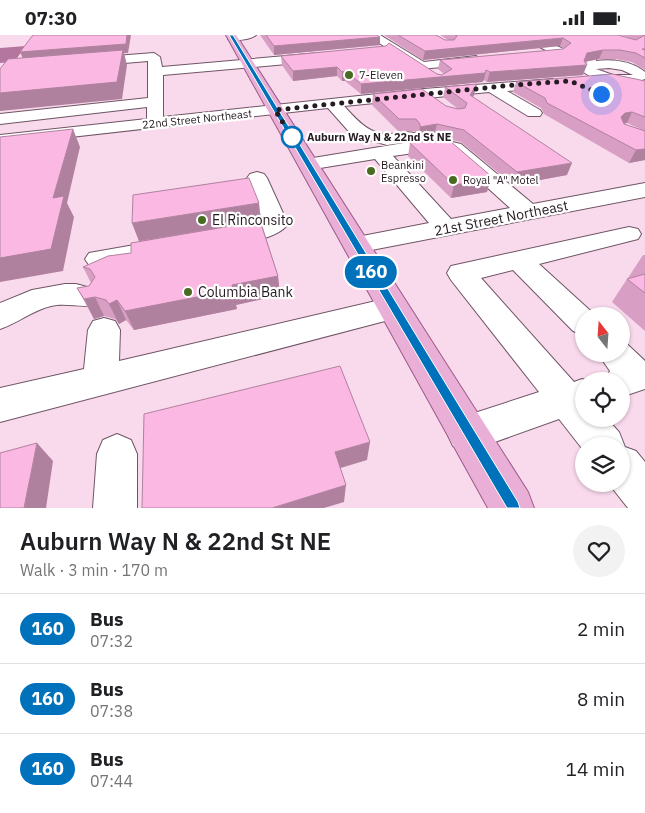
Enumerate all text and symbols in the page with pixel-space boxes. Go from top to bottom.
text: 07:30 [25,6,77,30]
place label: 7-Eleven [359,68,403,82]
marker: 7-Eleven [343,69,355,81]
your location [589,82,614,107]
street label: 22nd Street Northeast [141,106,253,132]
marker: Auburn Way N & 22nd St NE [281,126,303,148]
place label: Auburn Way N & 22nd St NE [307,130,452,144]
place label: Beankini Espresso [381,158,426,185]
marker: Beankini Espresso [365,165,377,177]
place label: Royal "A" Motel [463,173,538,187]
marker: Royal "A" Motel [447,174,459,186]
street label: 21st Street Northeast [433,196,570,240]
place label: El Rinconsito [212,211,294,229]
marker: El Rinconsito [196,214,208,226]
line badge: 160 [342,256,400,288]
text: 160 [355,260,387,283]
place label: Columbia Bank [198,283,293,301]
marker: Columbia Bank [182,286,194,298]
north arrow [575,307,630,363]
map controls [575,307,630,492]
button: locate [575,372,630,427]
button: layers [575,437,630,492]
text: Auburn Way N & 22nd St NE [20,525,331,557]
button: heart [573,525,625,577]
text: Walk · 3 min · 170 m [20,560,168,580]
text: Bus [90,607,124,631]
text: 160 [31,617,64,640]
text: 2 min [577,617,625,641]
text: 07:32 [90,631,133,651]
text: Bus [90,677,124,701]
text: 160 [31,687,64,710]
text: 8 min [577,687,625,711]
text: 07:38 [90,701,133,721]
text: Bus [90,747,124,771]
text: 160 [31,757,64,780]
text: 14 min [566,757,625,781]
text: 07:44 [90,771,133,791]

